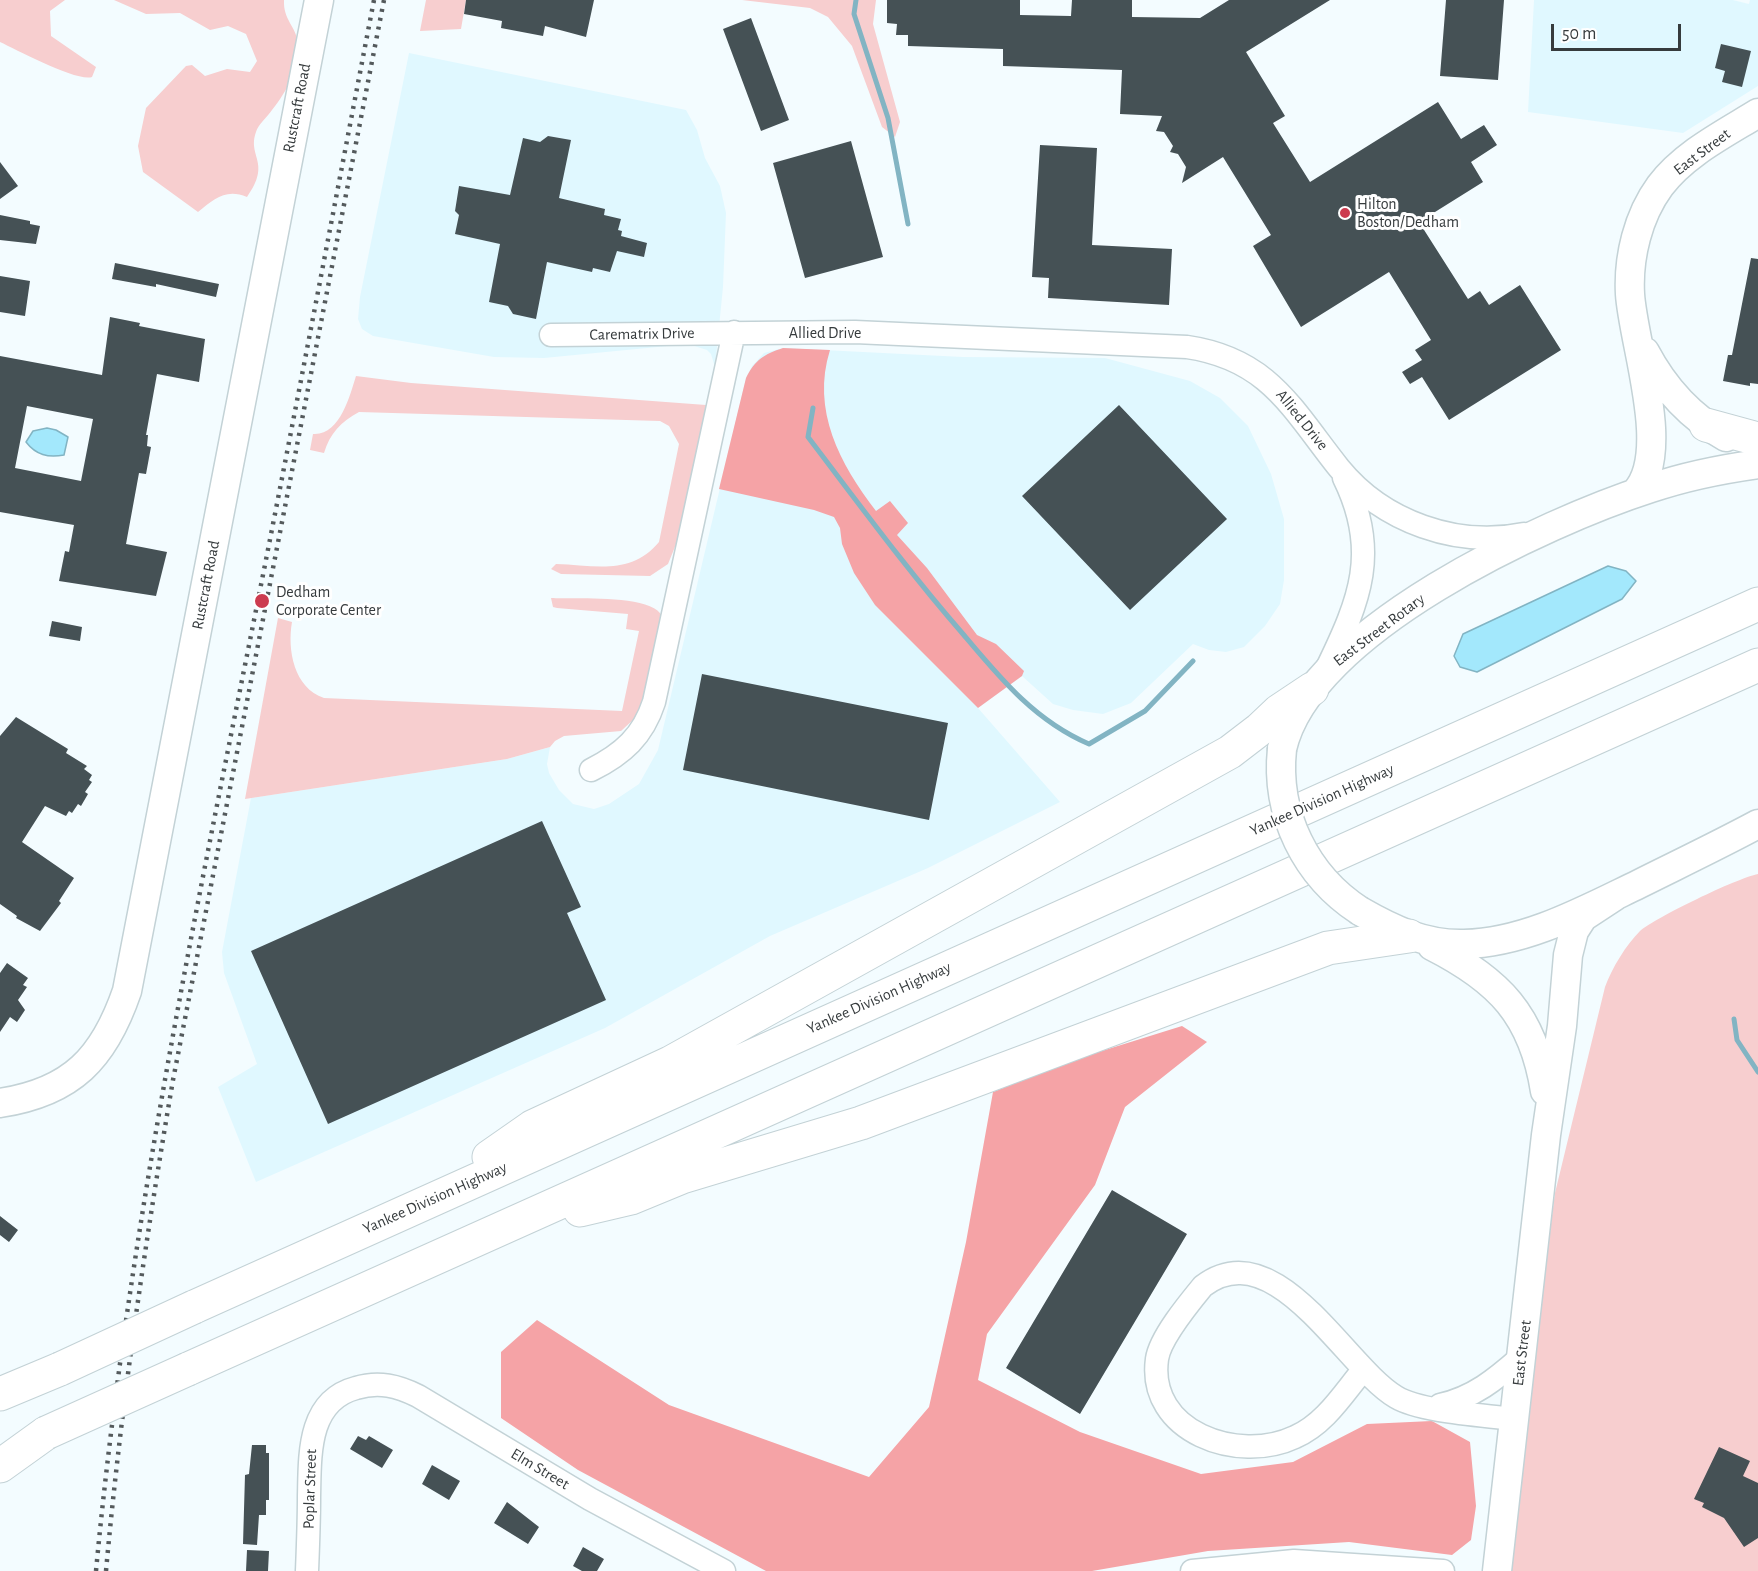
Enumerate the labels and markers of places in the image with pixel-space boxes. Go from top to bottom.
place label: Hilton Boston/Dedham [1357,194,1459,232]
marker: Hilton Boston/Dedham [1338,206,1352,220]
place label: Dedham Corporate Center [276,582,381,620]
marker: Dedham Corporate Center [253,592,271,610]

